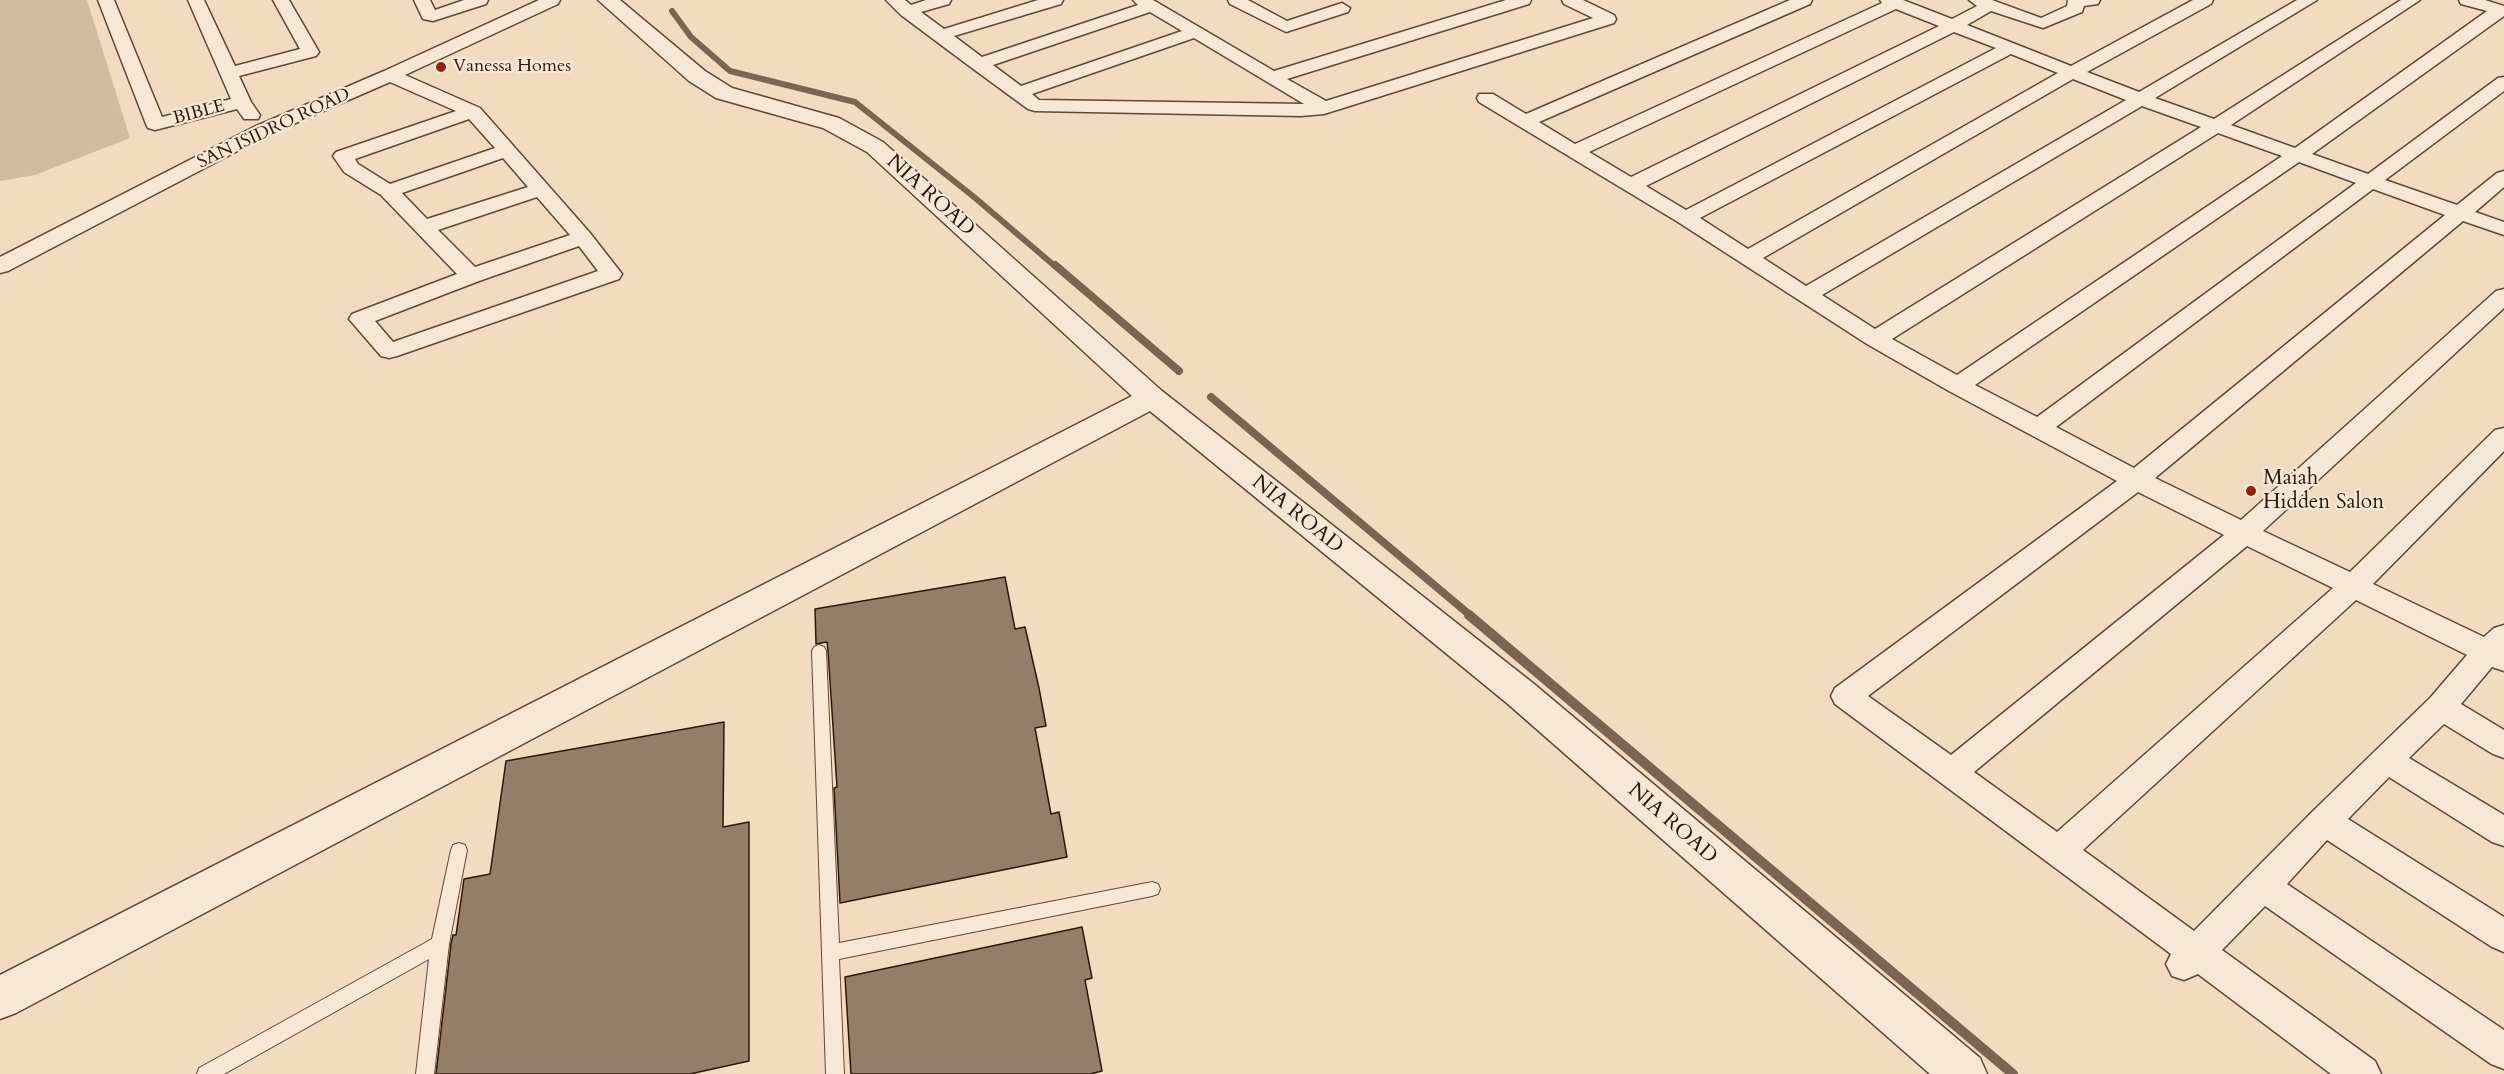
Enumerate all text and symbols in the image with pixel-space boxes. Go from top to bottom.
place label: Vanessa Homes [453,56,571,78]
marker: Vanessa Homes [434,60,448,74]
street label: SAN ISIDRO ROAD [194,84,354,174]
street label: BIBLE [171,96,227,130]
street label: NIA ROAD [881,150,979,242]
place label: Maiah Hidden Salon [2263,466,2384,516]
street label: NIA ROAD [1246,470,1348,560]
marker: Maiah Hidden Salon [2244,484,2258,498]
street label: NIA ROAD [1622,778,1722,870]

